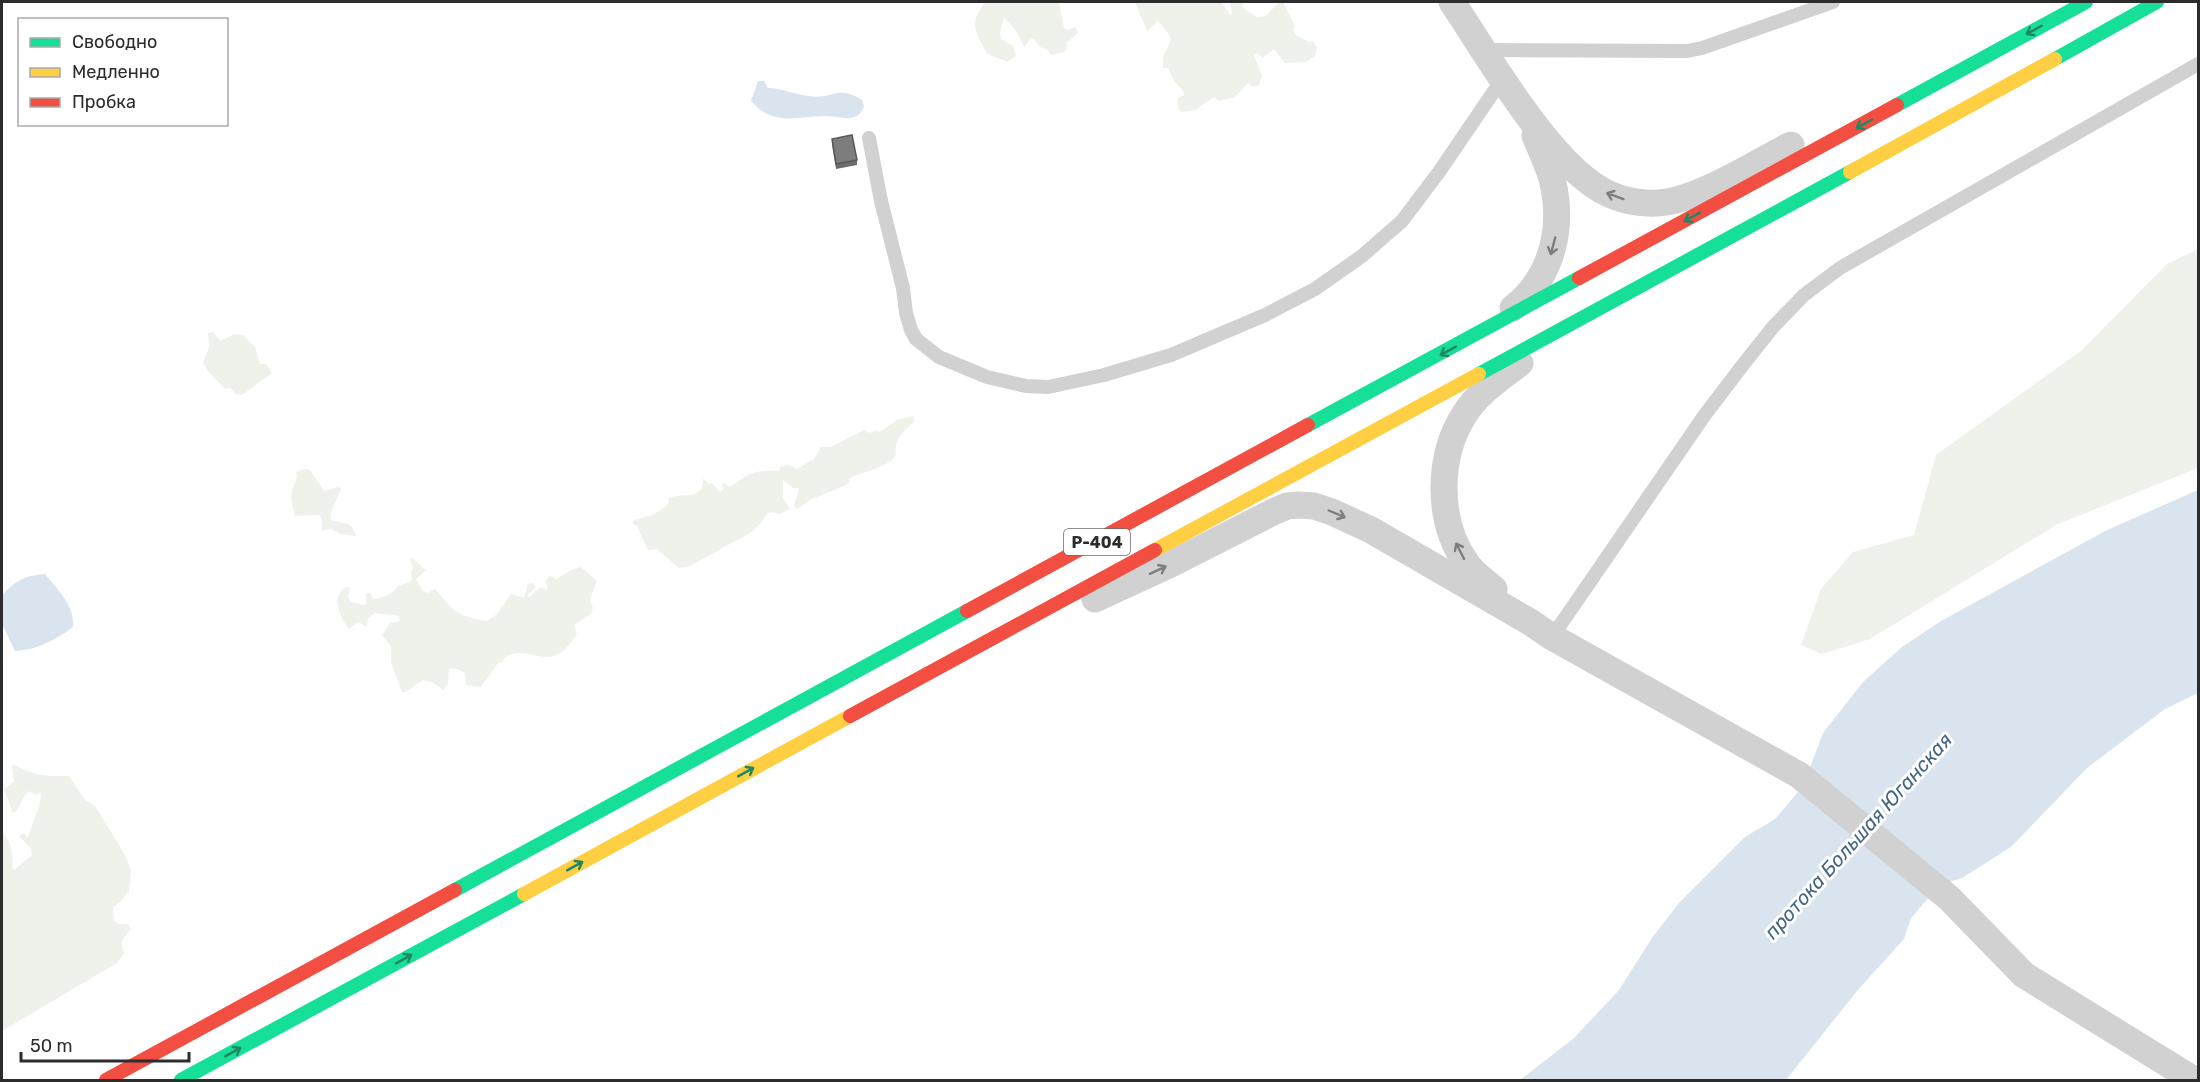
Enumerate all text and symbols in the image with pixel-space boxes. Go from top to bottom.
legend [18,18,228,126]
one-way arrow [2026,25,2044,36]
text: Свободно [72,31,157,53]
text: Медленно [72,61,160,83]
text: Пробка [72,91,136,113]
one-way arrow [1855,119,1873,130]
one-way arrow [1606,189,1625,200]
one-way arrow [1684,212,1702,223]
one-way arrow [1547,236,1558,255]
one-way arrow [1439,346,1457,357]
one-way arrow [1327,509,1345,521]
road number: Р-404 [1064,529,1130,555]
one-way arrow [1454,542,1465,560]
one-way arrow [1149,563,1167,575]
water label: протока Большая Юганская [1759,728,1957,944]
one-way arrow [737,766,755,777]
one-way arrow [566,860,583,872]
one-way arrow [395,953,412,965]
scale bar [21,1025,189,1063]
text: 50 m [30,1035,73,1057]
one-way arrow [224,1046,241,1058]

